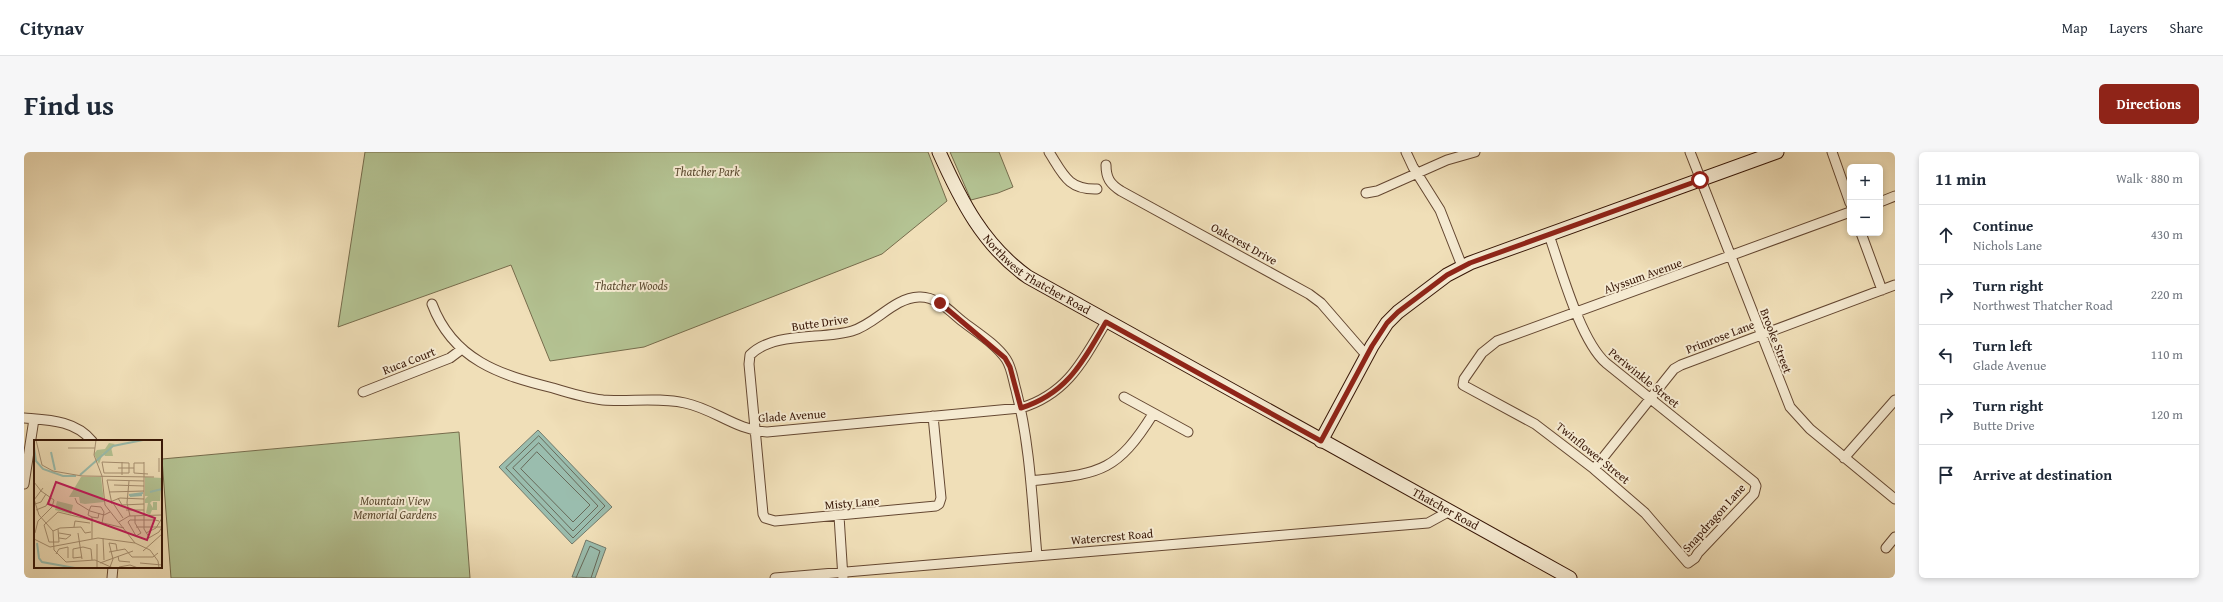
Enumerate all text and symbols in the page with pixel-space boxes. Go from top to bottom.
text: Citynav [20,14,84,42]
text: Map [2062,18,2088,38]
text: Layers [2110,18,2148,38]
text: Share [2170,18,2203,38]
text: Find us [24,84,114,125]
button: Directions [2099,84,2199,124]
park label: Thatcher Park [674,163,740,180]
map controls [1847,164,1883,236]
button: + [1847,164,1883,200]
text: 11 min [1935,166,1986,191]
text: Walk · 880 m [2116,169,2183,188]
route start [1691,171,1709,189]
button: − [1847,200,1883,236]
text: Continue [1973,215,2034,236]
street label: Oakcrest Drive [1208,218,1281,269]
icon: ahead [1935,224,1957,246]
text: 430 m [2151,225,2183,244]
street label: Northwest Thatcher Road [979,230,1094,318]
text: Nichols Lane [1973,236,2042,255]
street label: Alyssum Avenue [1601,253,1685,298]
text: Turn right [1973,275,2044,296]
park label: Thatcher Woods [594,277,668,294]
icon: right [1935,284,1957,306]
text: 220 m [2151,285,2183,304]
route end [931,294,949,312]
text: Northwest Thatcher Road [1973,296,2113,315]
street label: Brooke Street [1756,306,1797,376]
street label: Butte Drive [791,310,850,335]
street label: Primrose Lane [1683,315,1757,357]
text: Turn left [1973,335,2032,356]
street label: Ruca Court [380,342,438,378]
street label: Periwinkle Street [1605,344,1684,412]
icon: left [1935,344,1957,366]
text: 110 m [2151,345,2183,364]
text: Glade Avenue [1973,356,2046,375]
text: Turn right [1973,395,2044,416]
icon: right [1935,404,1957,426]
street label: Glade Avenue [758,405,827,426]
text: 120 m [2151,405,2183,424]
text: Butte Drive [1973,416,2035,435]
street label: Twinflower Street [1553,418,1634,488]
inset map [34,440,162,568]
icon: arrive [1935,464,1957,486]
text: Arrive at destination [1973,464,2112,485]
street label: Snapdragon Lane [1678,479,1749,556]
street label: Thatcher Road [1409,483,1483,534]
park label: Mountain View Memorial Gardens [353,492,437,523]
street label: Misty Lane [824,492,880,513]
street label: Watercrest Road [1070,524,1154,549]

